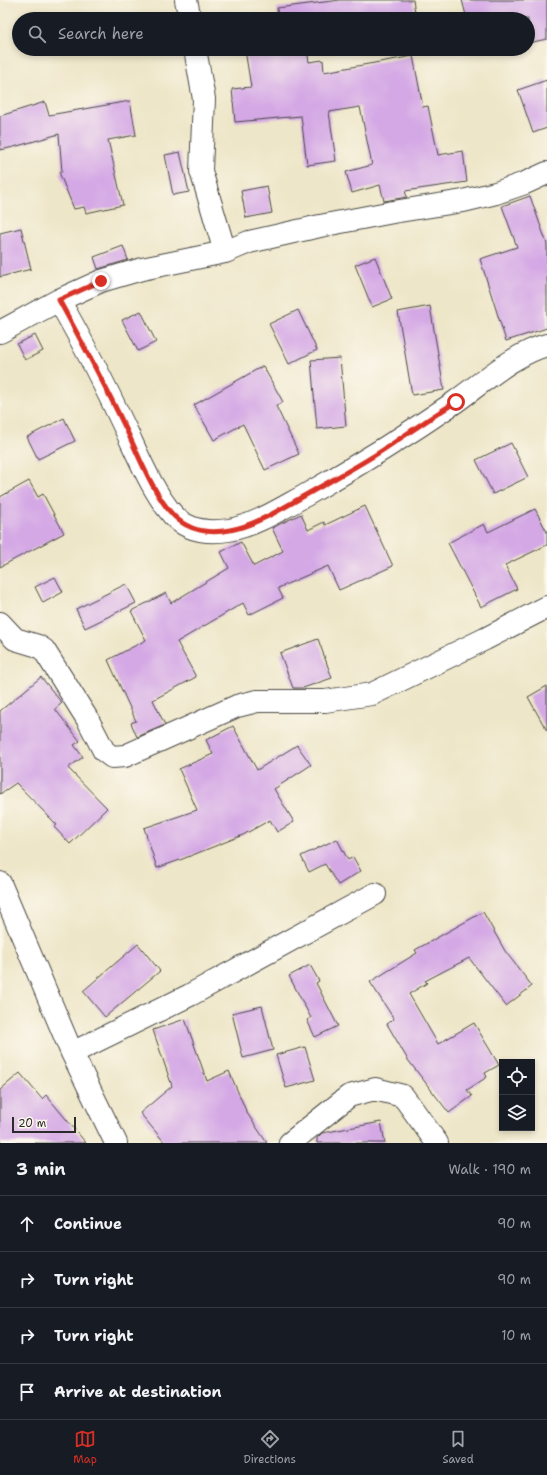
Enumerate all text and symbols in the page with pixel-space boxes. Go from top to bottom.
search box [12,12,535,56]
icon: search [26,23,48,45]
text: Search here [58,24,144,44]
route end [92,272,110,290]
route start [447,393,465,411]
map controls [499,1059,535,1131]
button: locate [499,1059,535,1095]
button: layers [499,1095,535,1131]
scale bar [12,1115,76,1134]
text: 20 m [18,1116,46,1131]
text: 3 min [16,1158,66,1180]
text: Walk · 190 m [449,1161,531,1178]
icon: ahead [16,1213,38,1235]
text: Continue [54,1214,122,1234]
text: 90 m [497,1215,531,1232]
icon: right [16,1269,38,1291]
text: Turn right [54,1270,134,1290]
text: 90 m [497,1271,531,1288]
icon: right [16,1325,38,1347]
text: Turn right [54,1326,134,1346]
text: 10 m [501,1327,531,1344]
icon: arrive [16,1381,38,1403]
text: Arrive at destination [54,1382,222,1402]
tab: Map [73,1428,97,1467]
tab: Directions [243,1428,296,1467]
tab: Saved [442,1428,474,1467]

